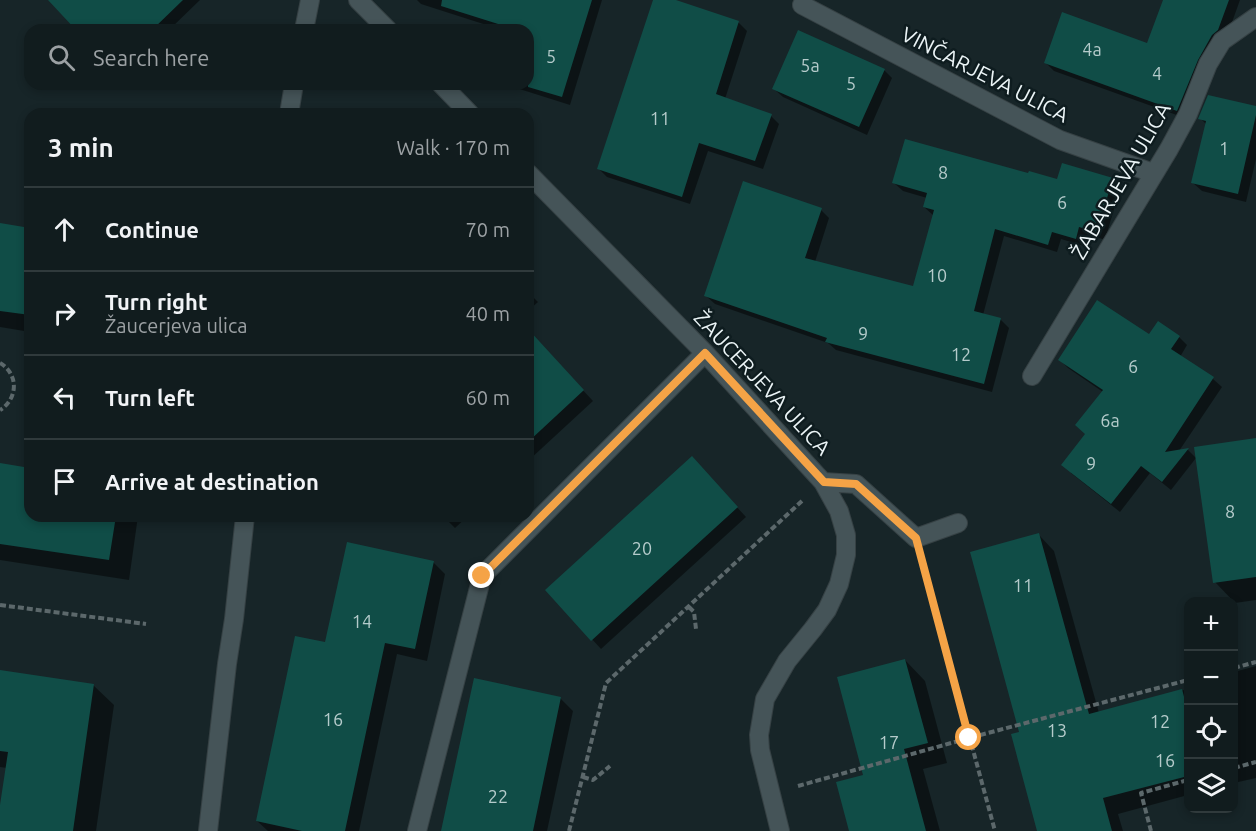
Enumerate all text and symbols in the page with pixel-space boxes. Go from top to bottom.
street label: VINČARJEVA ULICA [898,22,1073,127]
search box [24,24,534,90]
house number: 4a [1082,39,1102,59]
icon: search [45,41,78,74]
text: Search here [93,45,209,70]
house number: 5 [546,46,556,66]
house number: 5a [800,55,820,75]
house number: 4 [1152,63,1162,83]
house number: 5 [846,73,856,93]
street label: ŽABARJEVA ULICA [1066,98,1175,263]
house number: 11 [650,108,670,128]
text: 3 min [48,133,114,162]
text: Walk · 170 m [397,136,510,159]
house number: 1 [1219,138,1229,158]
house number: 8 [938,162,948,182]
house number: 6 [1057,192,1067,212]
icon: ahead [48,213,81,246]
text: Continue [105,217,199,242]
text: 70 m [466,218,510,241]
house number: 10 [927,265,947,285]
text: Turn right [105,289,207,314]
icon: right [48,297,81,330]
text: 40 m [466,302,510,325]
street label: ŽAUCERJEVA ULICA [690,305,836,460]
text: Žaucerjeva ulica [105,314,247,337]
house number: 9 [858,323,868,343]
house number: 12 [951,344,971,364]
house number: 6 [1128,356,1138,376]
icon: left [48,381,81,414]
text: Turn left [105,385,195,410]
text: 60 m [466,386,510,409]
house number: 6a [1100,410,1120,430]
house number: 9 [1086,453,1096,473]
icon: arrive [48,465,81,498]
text: Arrive at destination [105,469,319,494]
house number: 8 [1225,501,1235,521]
house number: 20 [632,538,652,558]
route end [468,562,494,588]
house number: 11 [1013,575,1033,595]
map controls [1184,597,1238,813]
button: + [1184,597,1238,651]
house number: 14 [352,611,372,631]
button: − [1184,651,1238,705]
button: locate [1184,705,1238,759]
house number: 16 [323,709,343,729]
house number: 12 [1150,711,1170,731]
house number: 13 [1047,720,1067,740]
route start [955,724,981,750]
house number: 17 [879,732,899,752]
house number: 16 [1155,750,1175,770]
button: layers [1184,759,1238,813]
house number: 22 [488,786,508,806]

